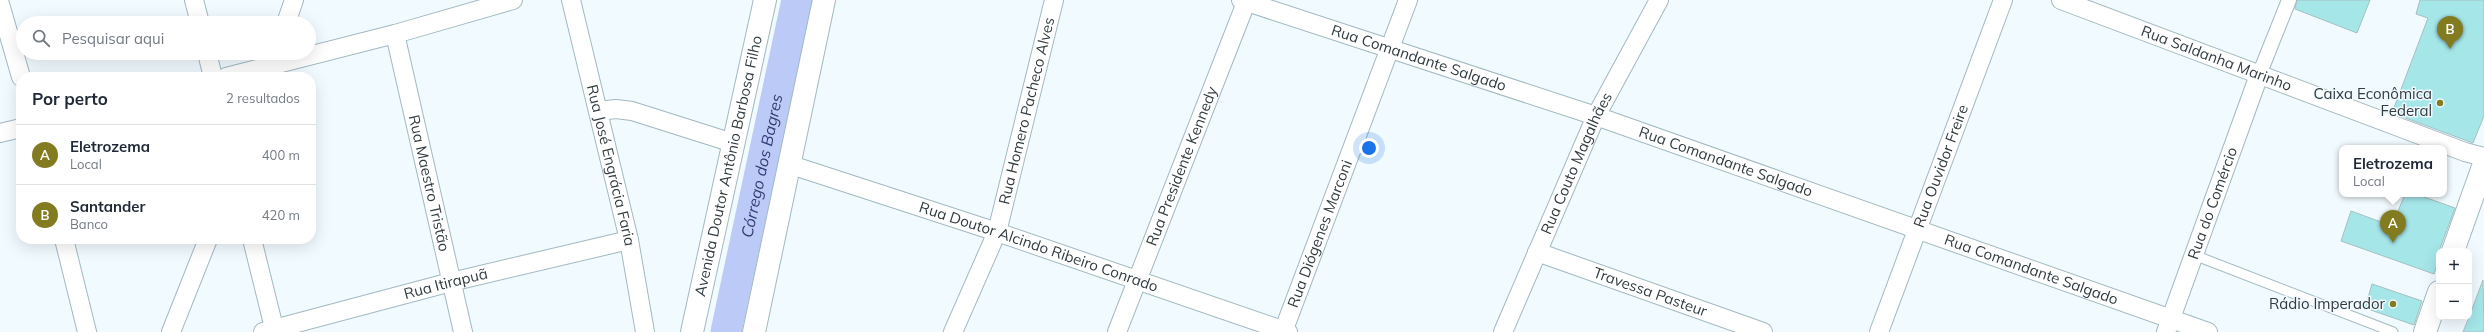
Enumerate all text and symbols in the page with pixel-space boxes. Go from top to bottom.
street label: Rua Homero Pacheco Alves [994,15,1058,206]
search box [16,16,316,60]
pin: B [2437,16,2463,49]
street label: Rua Comandante Salgado [1329,20,1509,95]
street label: Rua Saldanha Marinho [2139,21,2295,95]
icon: search [30,27,52,49]
text: Pesquisar aqui [62,29,164,48]
street label: Avenida Doutor Antônio Barbosa Filho [690,34,766,298]
street label: Rua José Engrácia Faria [583,83,640,247]
street label: Rua Presidente Kennedy [1142,84,1221,249]
place label: Caixa Econômica Federal [2313,84,2432,120]
text: Por perto [32,88,108,109]
street label: Rua Couto Magalhães [1536,89,1616,237]
text: 2 resultados [226,90,300,106]
water label: Córrego dos Bagres [736,92,787,239]
marker: Caixa Econômica Federal [2435,98,2445,108]
street label: Rua Ouvidor Freire [1909,102,1972,230]
street label: Rua Maestro Tristão [405,113,454,253]
street label: Rua Comandante Salgado [1636,122,1815,201]
text: Eletrozema [70,137,150,156]
your location [1359,138,1379,158]
street label: Rua do Comércio [2183,144,2241,262]
popup [2339,145,2447,197]
text: A [40,147,50,163]
text: 400 m [262,147,300,163]
text: Eletrozema [2353,154,2433,173]
text: Local [70,156,102,172]
street label: Rua Diógenes Marconi [1283,157,1356,310]
text: Local [2353,173,2385,189]
text: Santander [70,197,145,216]
street label: Rua Doutor Alcindo Ribeiro Conrado [917,197,1161,296]
text: B [41,207,49,223]
text: 420 m [262,207,300,223]
pin: A [2380,210,2406,243]
text: Banco [70,216,108,232]
street label: Rua Comandante Salgado [1942,230,2121,309]
map controls [2436,248,2472,320]
button: + [2436,248,2472,284]
street label: Travessa Pasteur [1591,263,1710,321]
street label: Rua Itirapuã [402,264,489,303]
button: − [2436,284,2472,320]
place label: Rádio Imperador [2269,294,2386,313]
marker: Rádio Imperador [2388,299,2398,309]

